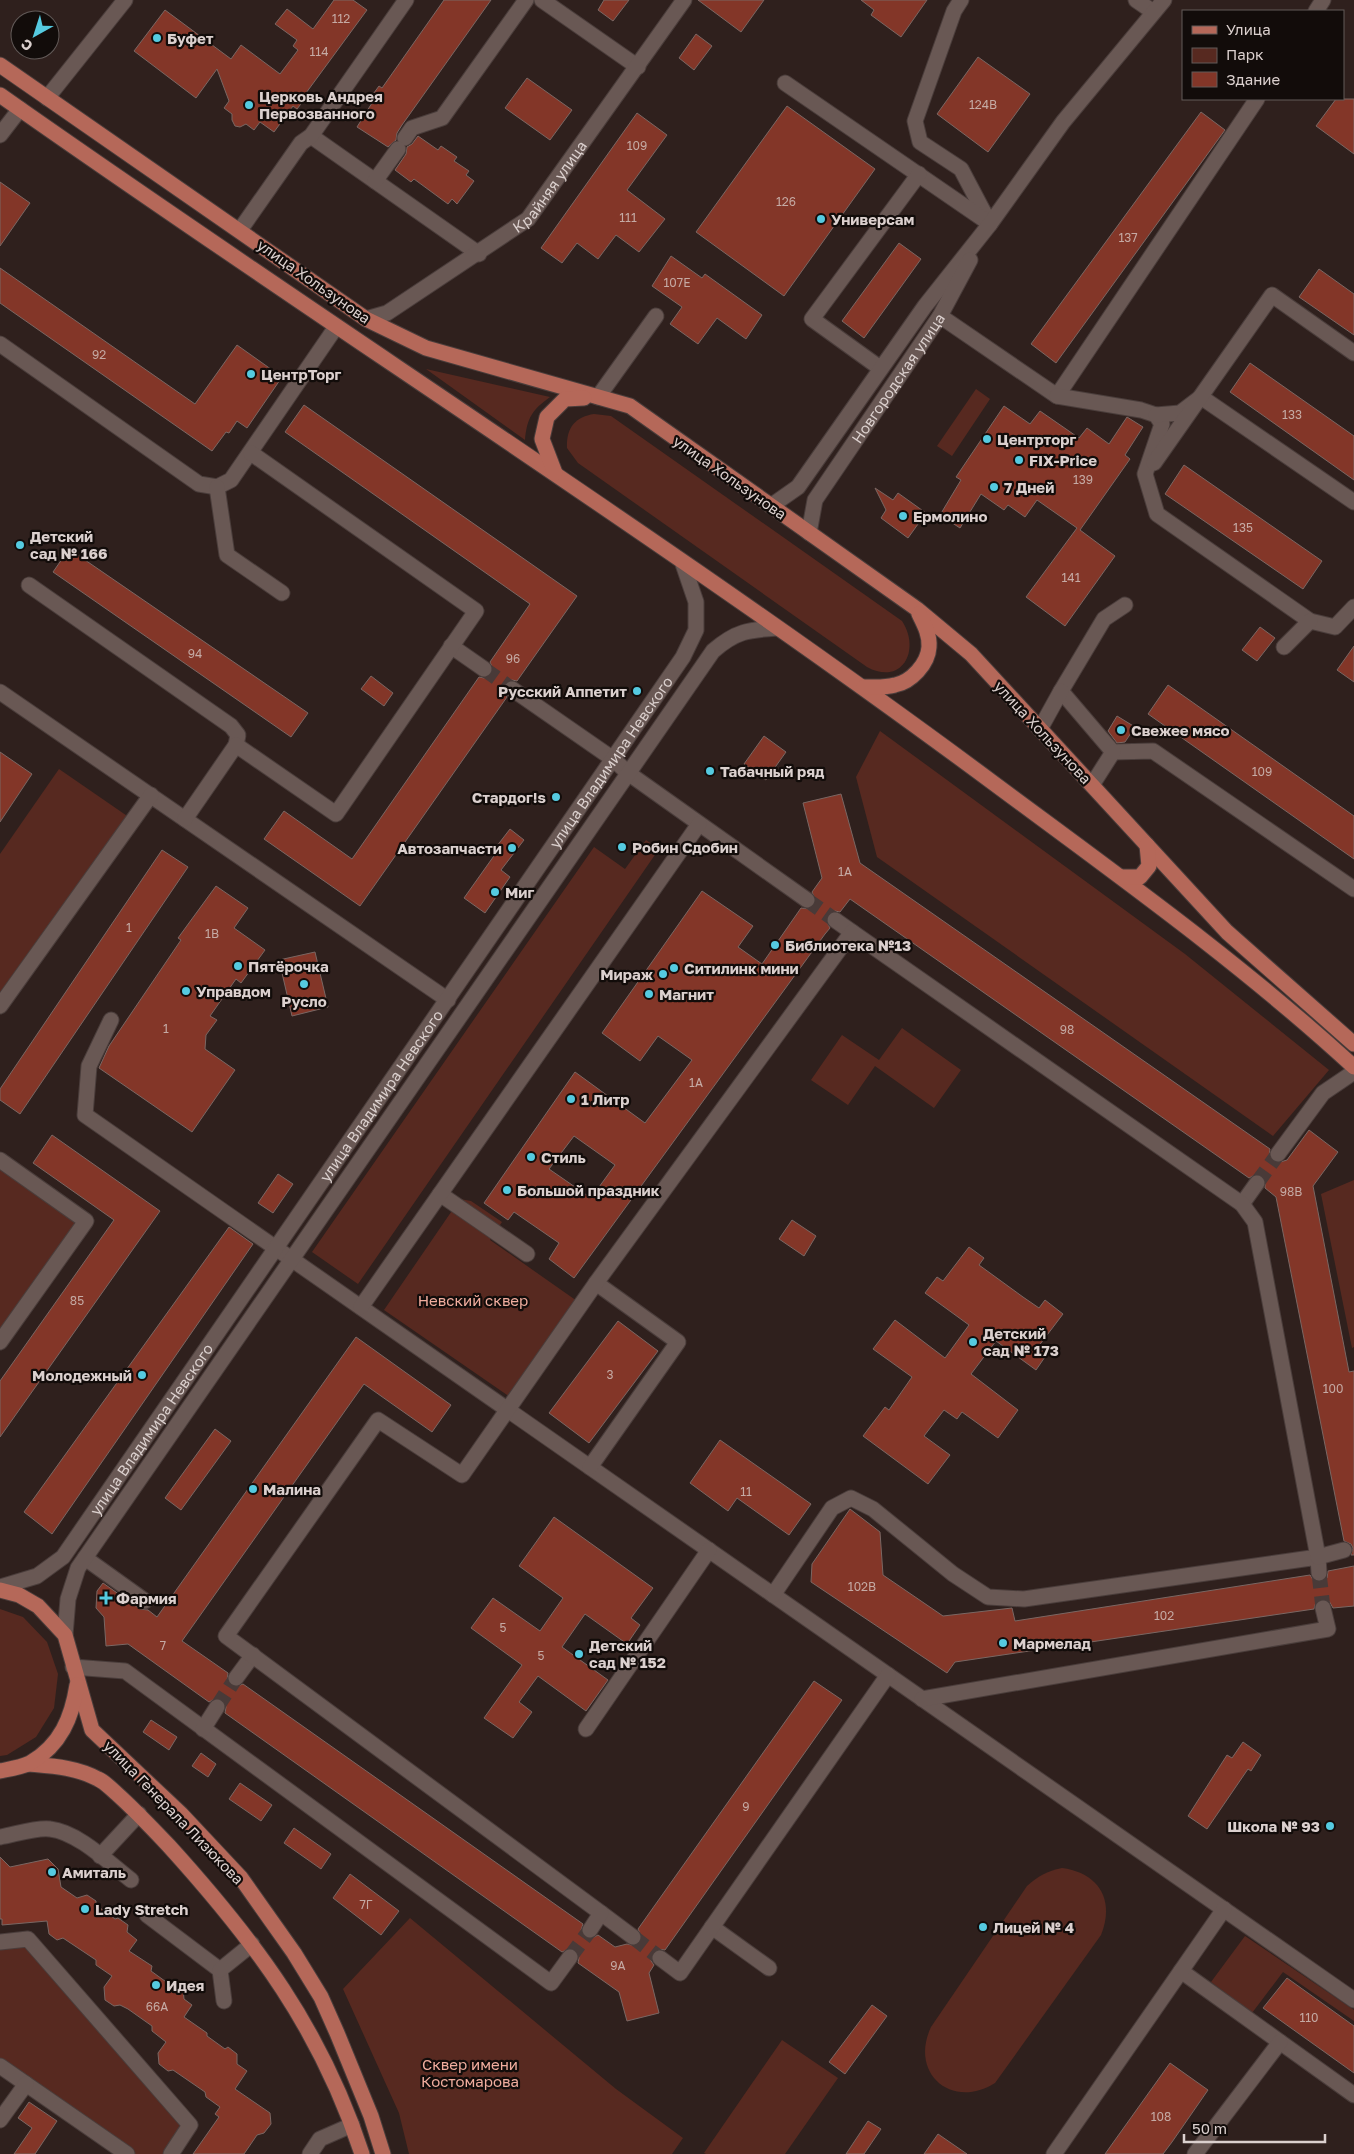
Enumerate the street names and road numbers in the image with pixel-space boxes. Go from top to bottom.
street label: Крайняя улица [509,137,590,236]
street label: улица Хользунова [254,235,374,327]
street label: Новгородская улица [847,310,948,446]
street label: улица Хользунова [670,431,790,523]
street label: улица Владимира Невского [545,673,676,851]
street label: улица Хользунова [991,677,1095,787]
street label: улица Владимира Невского [315,1006,446,1185]
street label: улица Владимира Невского [86,1340,216,1519]
street label: улица Генерала Лизюкова [100,1736,248,1888]

